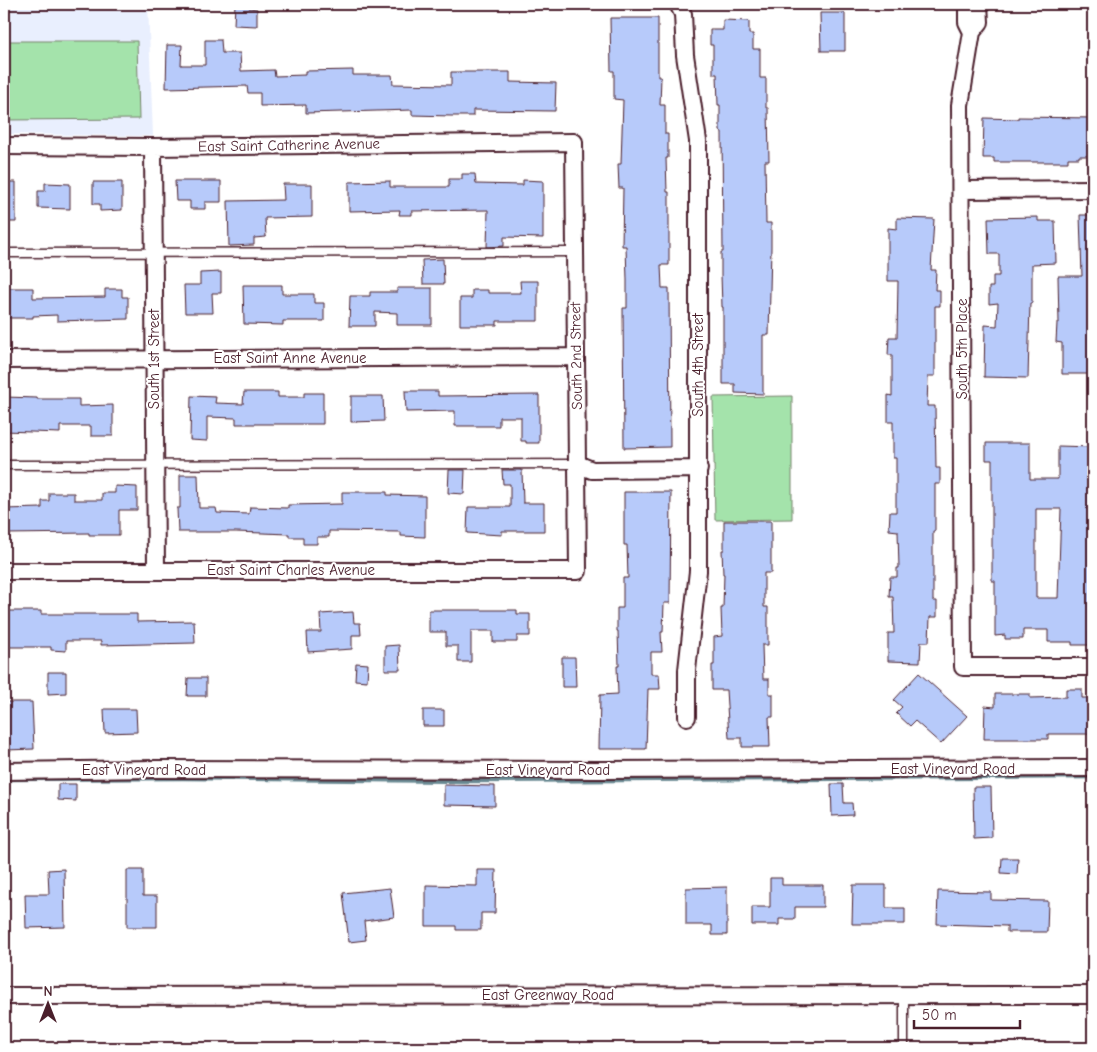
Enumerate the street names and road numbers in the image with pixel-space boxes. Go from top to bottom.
street label: East Saint Catherine Avenue [198,134,381,156]
street label: South 5th Place [953,298,971,399]
street label: South 2nd Street [566,301,586,410]
street label: South 1st Street [145,308,163,409]
street label: South 4th Street [689,313,707,417]
street label: East Saint Anne Avenue [214,349,367,367]
street label: East Saint Charles Avenue [207,561,375,579]
street label: East Vineyard Road [891,760,1015,778]
street label: East Vineyard Road [82,761,206,779]
street label: East Vineyard Road [486,761,610,779]
street label: East Greenway Road [482,986,614,1004]

